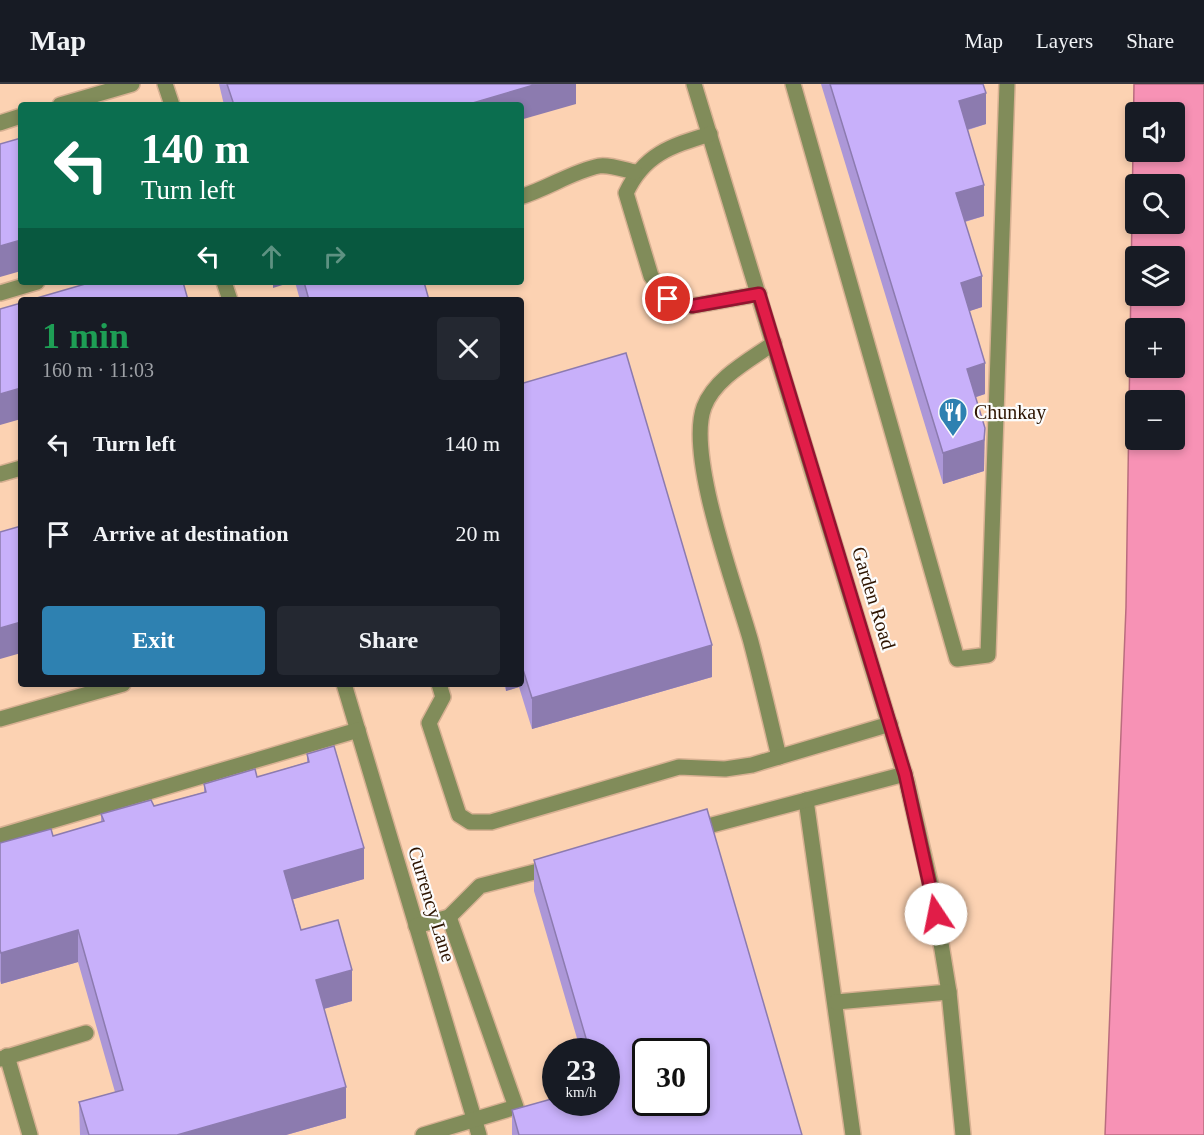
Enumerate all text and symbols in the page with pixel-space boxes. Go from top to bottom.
text: Map [30,25,86,56]
text: Map [965,29,1003,53]
text: Layers [1036,29,1093,53]
text: Share [1126,29,1174,53]
map controls [1125,102,1185,450]
button: sound [1125,102,1185,162]
icon: left [42,126,120,204]
text: 140 m [141,126,250,172]
button: search [1125,174,1185,234]
text: Turn left [141,175,235,205]
icon: left [192,240,225,273]
icon: ahead [255,240,288,273]
icon: right [318,240,351,273]
button: layers [1125,246,1185,306]
pin [642,273,693,324]
icon: arrive [651,282,684,315]
text: 1 min [42,316,129,356]
button: close [437,317,500,380]
button: + [1125,318,1185,378]
text: 160 m · 11:03 [42,359,154,381]
button: − [1125,390,1185,450]
restaurant icon: Chunkay [937,396,969,438]
place label: Chunkay [974,401,1046,424]
icon: left [42,428,75,461]
text: Turn left [93,431,176,456]
text: 140 m [444,431,500,456]
icon: arrive [42,518,75,551]
text: Arrive at destination [93,521,289,546]
text: 20 m [455,521,500,546]
street label: Garden Road [848,544,900,652]
button: Exit [42,606,265,675]
button: Share [277,606,500,675]
street label: Currency Lane [403,844,460,965]
position arrow [904,882,968,946]
speed limit sign: 30 [632,1038,710,1116]
text: 23 [566,1053,596,1086]
text: km/h [566,1084,596,1100]

